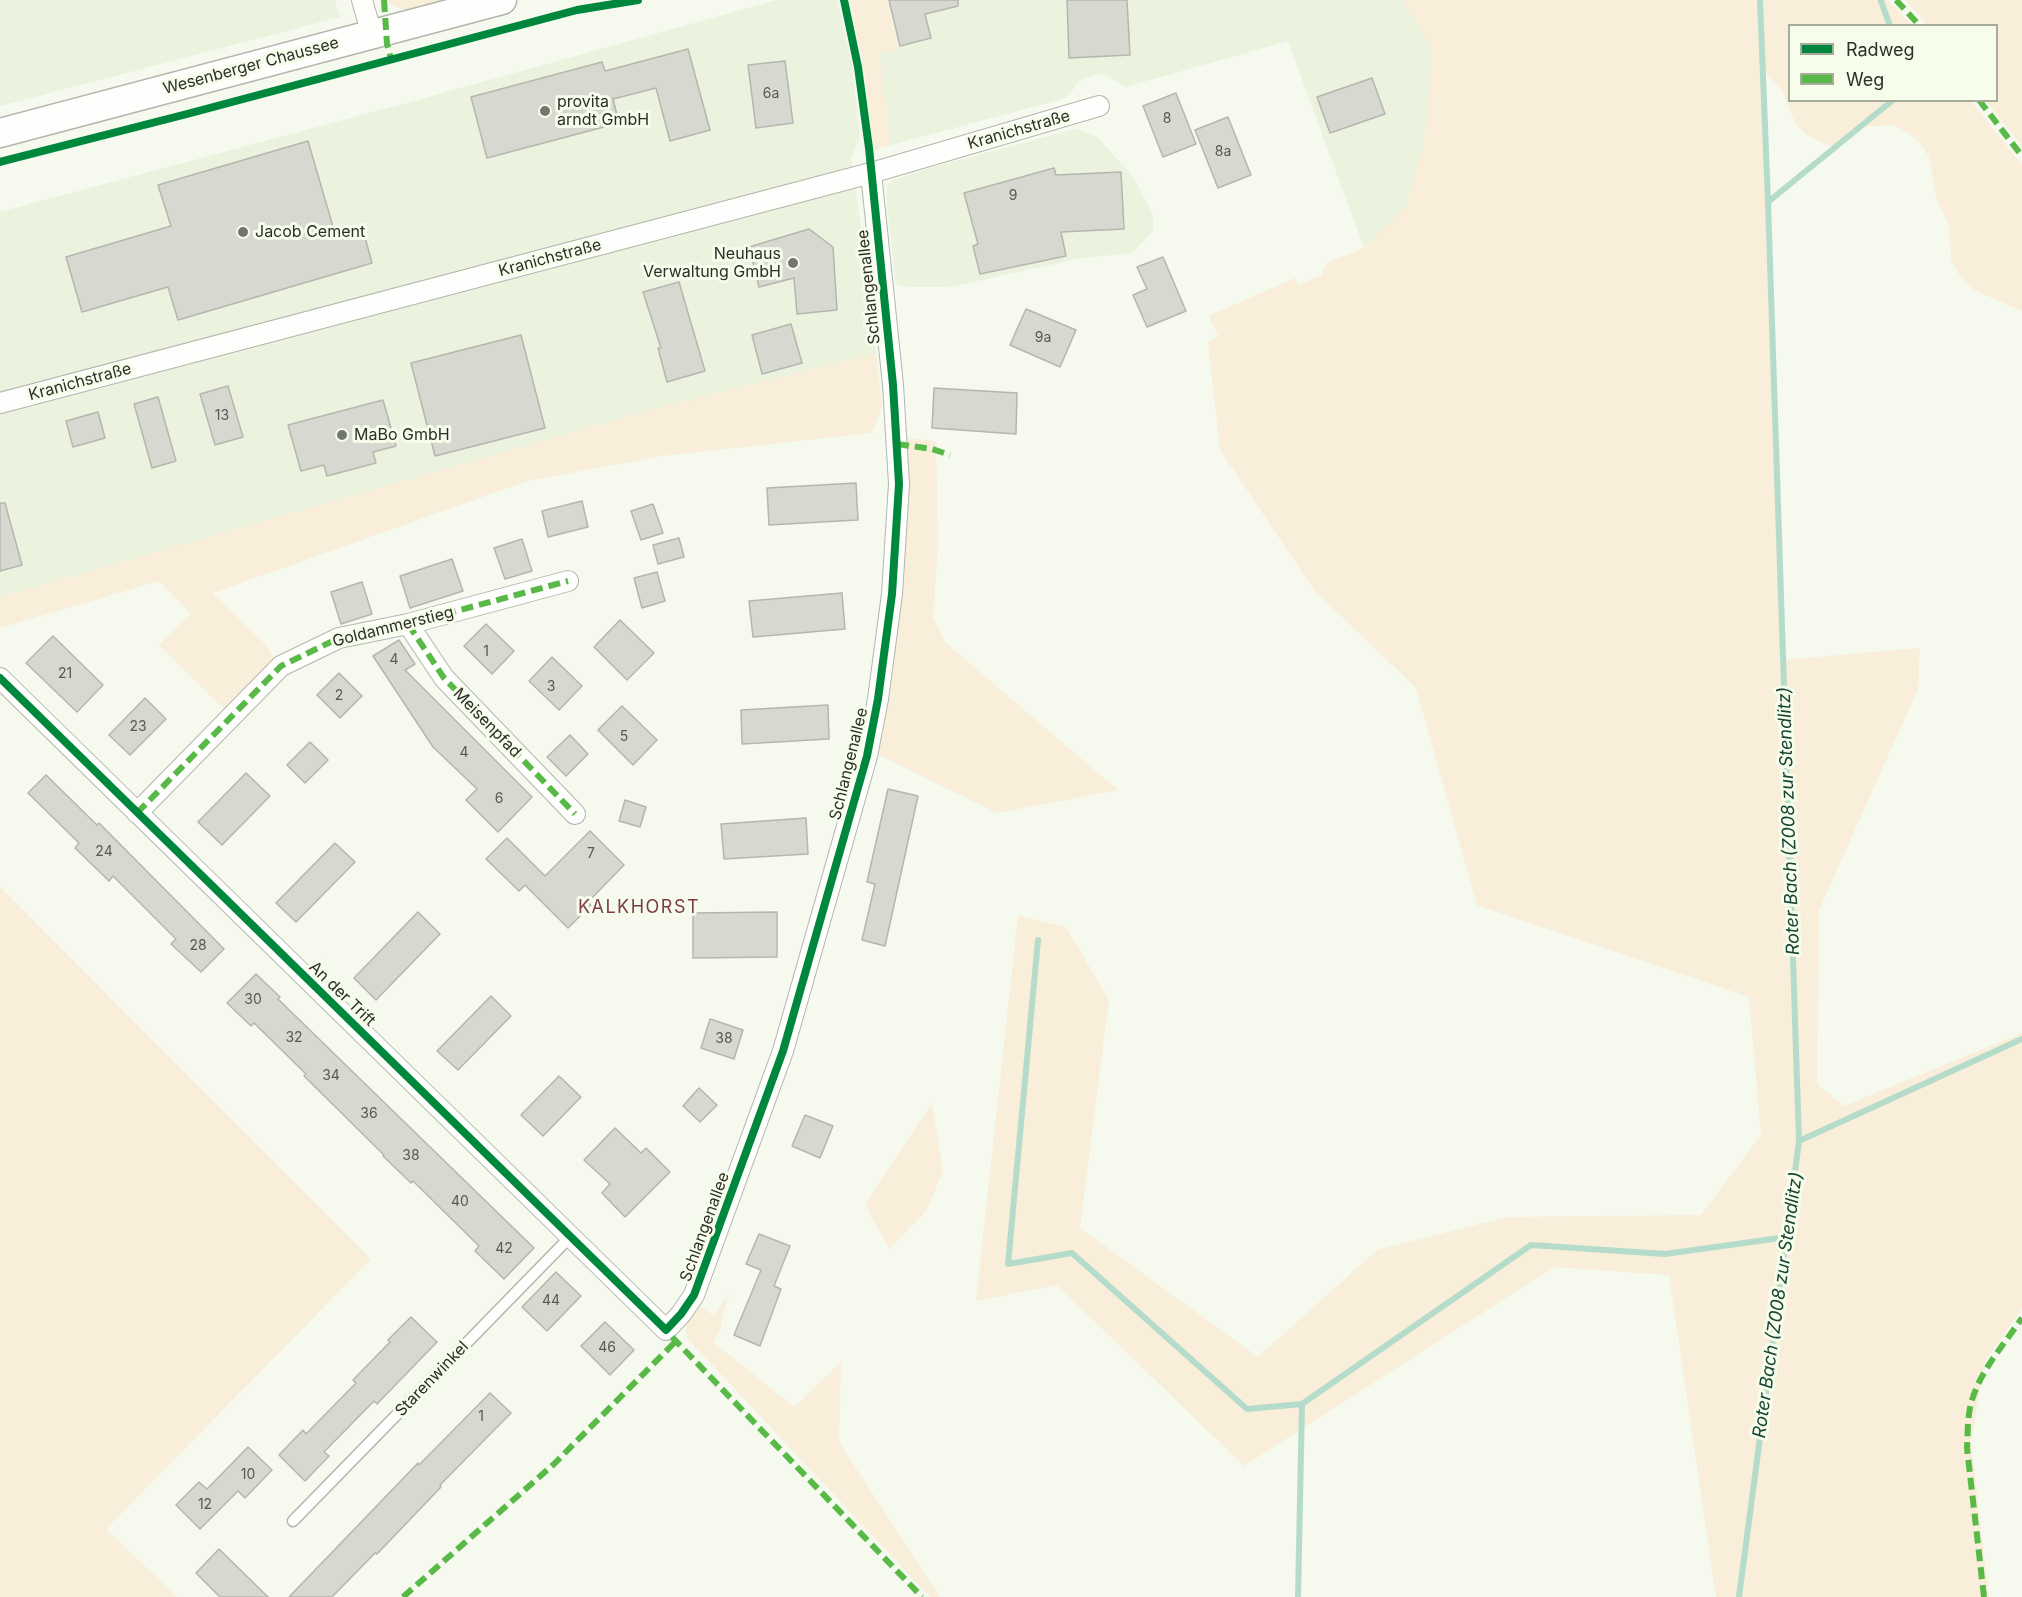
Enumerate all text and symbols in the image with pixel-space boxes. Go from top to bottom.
legend [1788,24,1998,102]
street label: Wesenberger Chaussee [161,33,341,99]
text: Radweg [1846,39,1915,60]
text: Weg [1846,69,1884,90]
house number: 6a [763,86,779,102]
place label: provita arndt GmbH [557,92,649,130]
marker: provita arndt GmbH [538,104,552,118]
street label: Kranichstraße [966,106,1072,154]
house number: 8 [1163,111,1171,127]
house number: 8a [1215,144,1231,160]
house number: 9 [1009,188,1017,204]
place label: Jacob Cement [255,222,365,242]
marker: Jacob Cement [236,225,250,239]
street label: Schlangenallee [853,229,885,345]
street label: Kranichstraße [497,235,603,281]
place label: Neuhaus Verwaltung GmbH [643,244,781,282]
marker: Neuhaus Verwaltung GmbH [786,256,800,270]
house number: 9a [1035,330,1051,346]
street label: Kranichstraße [27,359,133,405]
house number: 13 [215,408,229,424]
place label: MaBo GmbH [354,425,450,445]
marker: MaBo GmbH [335,428,349,442]
street label: Goldammerstieg [330,603,456,651]
house number: 1 [483,644,489,660]
house number: 4 [389,652,399,668]
house number: 21 [58,666,72,682]
house number: 3 [547,679,555,695]
street label: Meisenpfad [449,684,525,762]
water label: Roter Bach (Z008 zur Stendlitz) [1774,686,1804,956]
house number: 2 [335,688,343,704]
street label: Schlangenallee [826,706,872,822]
house number: 23 [129,719,147,735]
house number: 5 [620,729,628,745]
house number: 4 [459,745,469,761]
house number: 6 [495,791,503,807]
house number: 24 [95,844,113,860]
house number: 7 [587,846,595,862]
district label: KALKHORST [578,897,700,919]
house number: 28 [189,938,207,954]
street label: An der Trift [305,958,379,1030]
house number: 30 [244,992,262,1008]
house number: 32 [285,1030,303,1046]
house number: 38 [715,1031,733,1047]
house number: 34 [322,1068,340,1084]
house number: 36 [360,1106,378,1122]
house number: 38 [402,1148,420,1164]
street label: Schlangenallee [676,1170,734,1284]
water label: Roter Bach (Z008 zur Stendlitz) [1749,1171,1807,1439]
house number: 40 [451,1194,469,1210]
house number: 42 [495,1241,513,1257]
house number: 44 [542,1293,560,1309]
street label: Starenwinkel [391,1337,473,1421]
house number: 46 [598,1340,616,1356]
house number: 1 [478,1409,484,1425]
house number: 10 [241,1467,255,1483]
house number: 12 [198,1497,212,1513]

